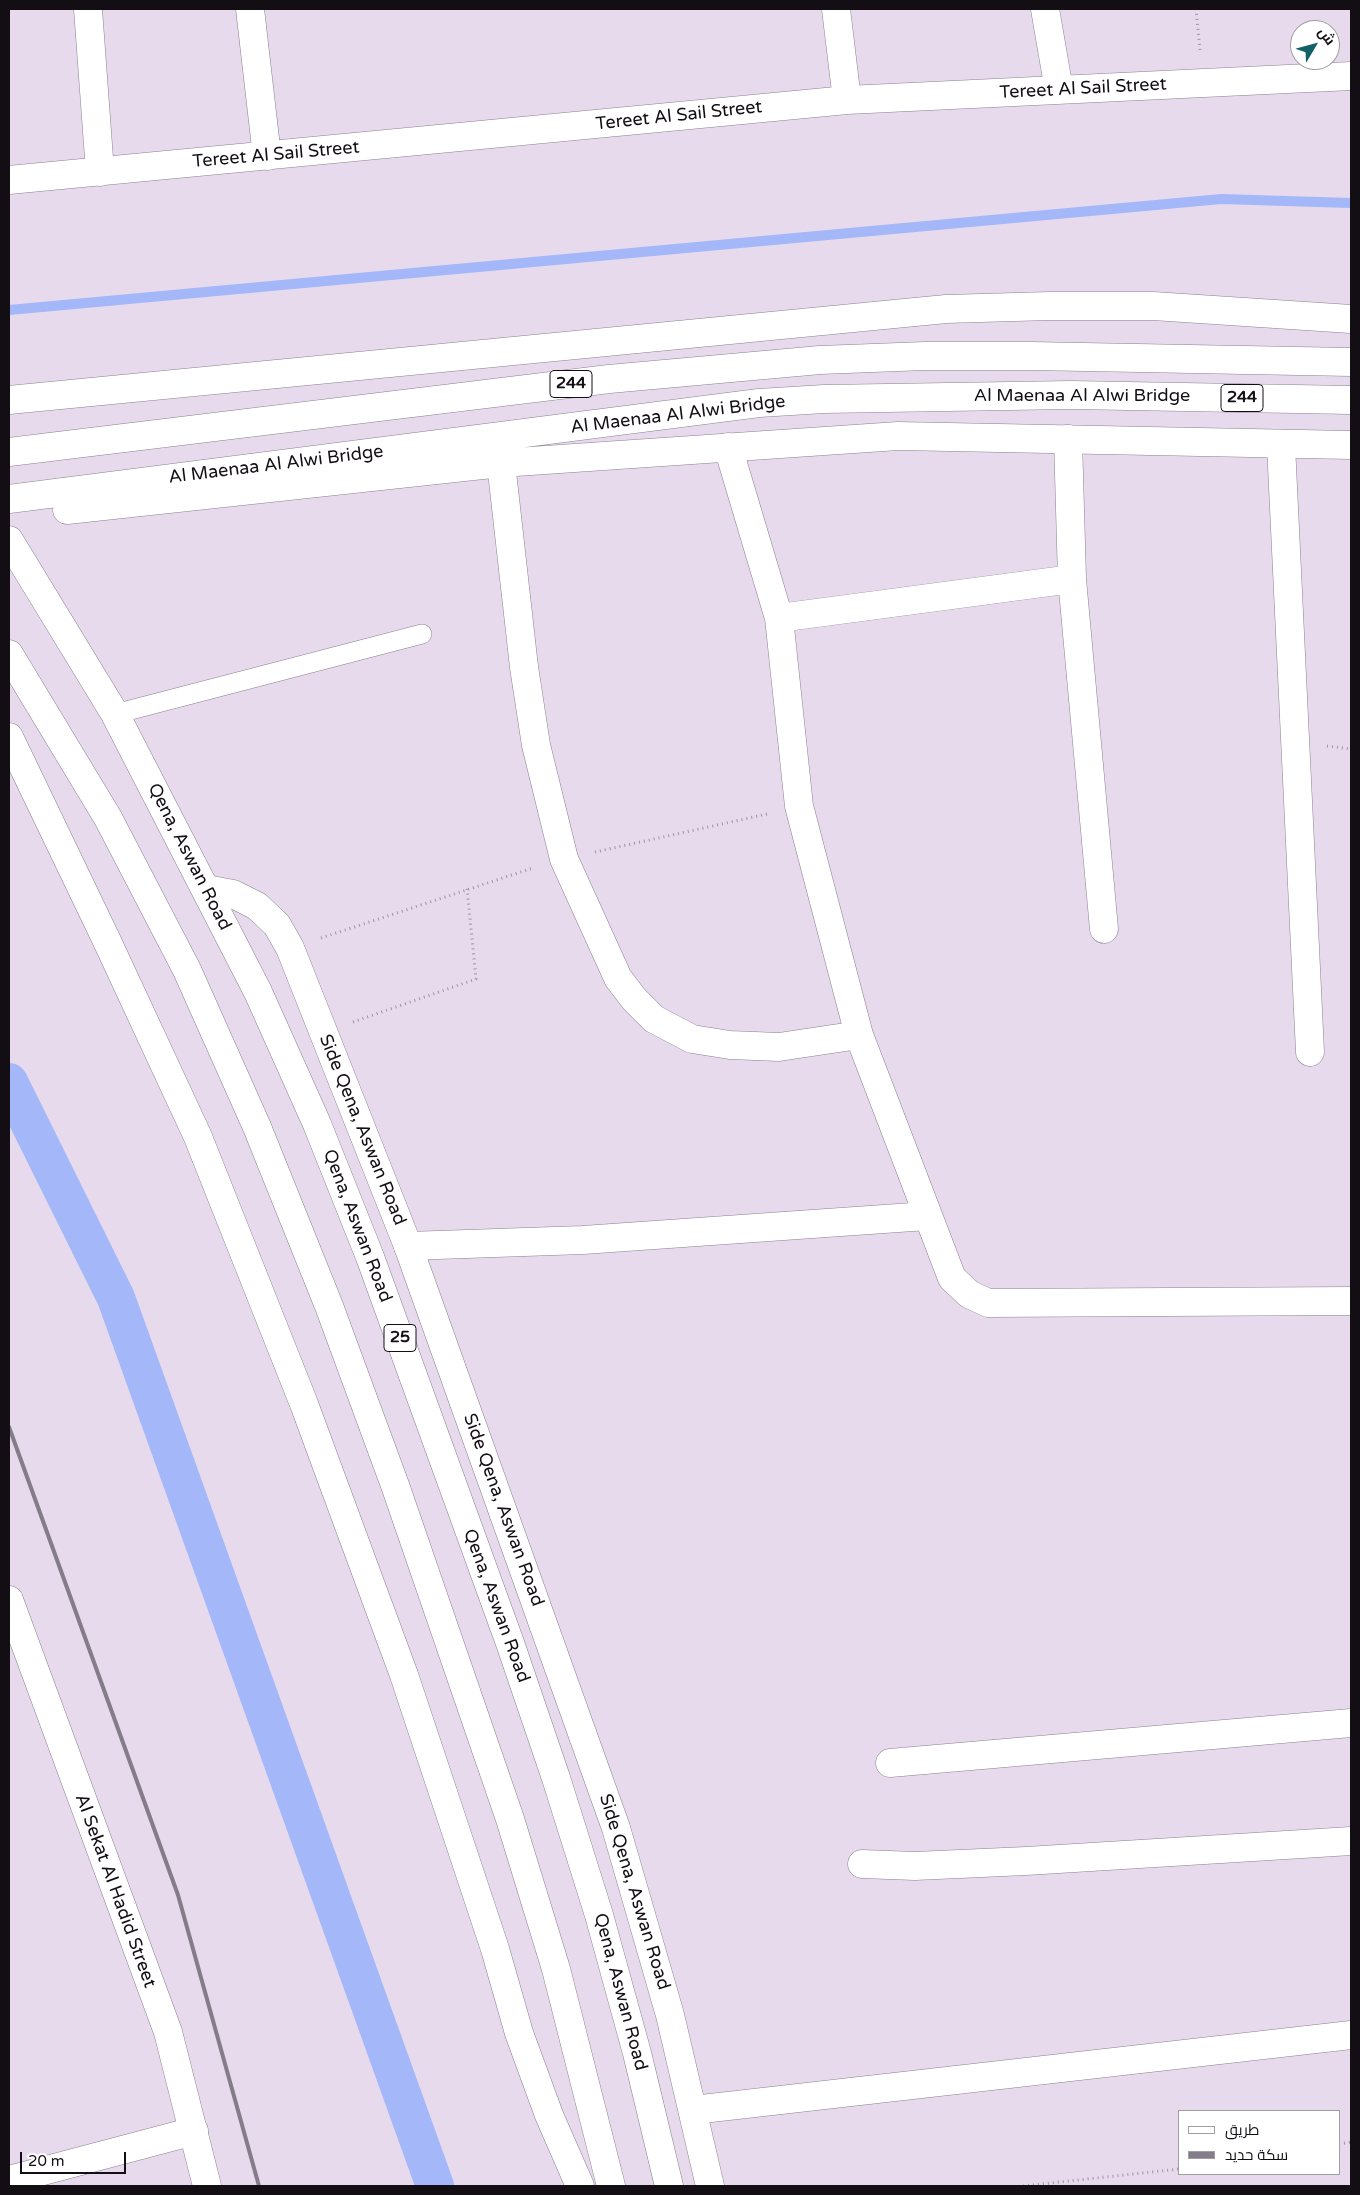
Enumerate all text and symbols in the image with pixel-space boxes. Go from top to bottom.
north arrow [1290,20,1340,70]
text: ش [1314,24,1339,49]
street label: Tereet Al Sail Street [999,74,1167,104]
street label: Tereet Al Sail Street [595,97,763,135]
street label: Tereet Al Sail Street [192,137,360,173]
road number: 244 [550,370,592,398]
road number: 244 [1221,384,1263,412]
street label: Al Maenaa Al Alwi Bridge [974,385,1190,407]
street label: Al Maenaa Al Alwi Bridge [569,391,787,439]
street label: Al Maenaa Al Alwi Bridge [167,441,385,489]
street label: Qena, Aswan Road [143,780,235,934]
street label: Side Qena, Aswan Road [314,1032,410,1228]
street label: Qena, Aswan Road [318,1146,396,1306]
road number: 25 [384,1325,416,1352]
street label: Side Qena, Aswan Road [458,1411,548,1609]
street label: Qena, Aswan Road [458,1526,534,1686]
street label: Al Sekat Al Hadid Street [70,1791,160,1991]
street label: Side Qena, Aswan Road [594,1791,674,1993]
street label: Qena, Aswan Road [589,1911,651,2073]
legend [1178,2110,1340,2175]
text: طريق [1225,2121,1259,2139]
scale bar [22,2142,129,2174]
text: سكة حديد [1225,2146,1288,2164]
text: 20 m [28,2152,65,2170]

